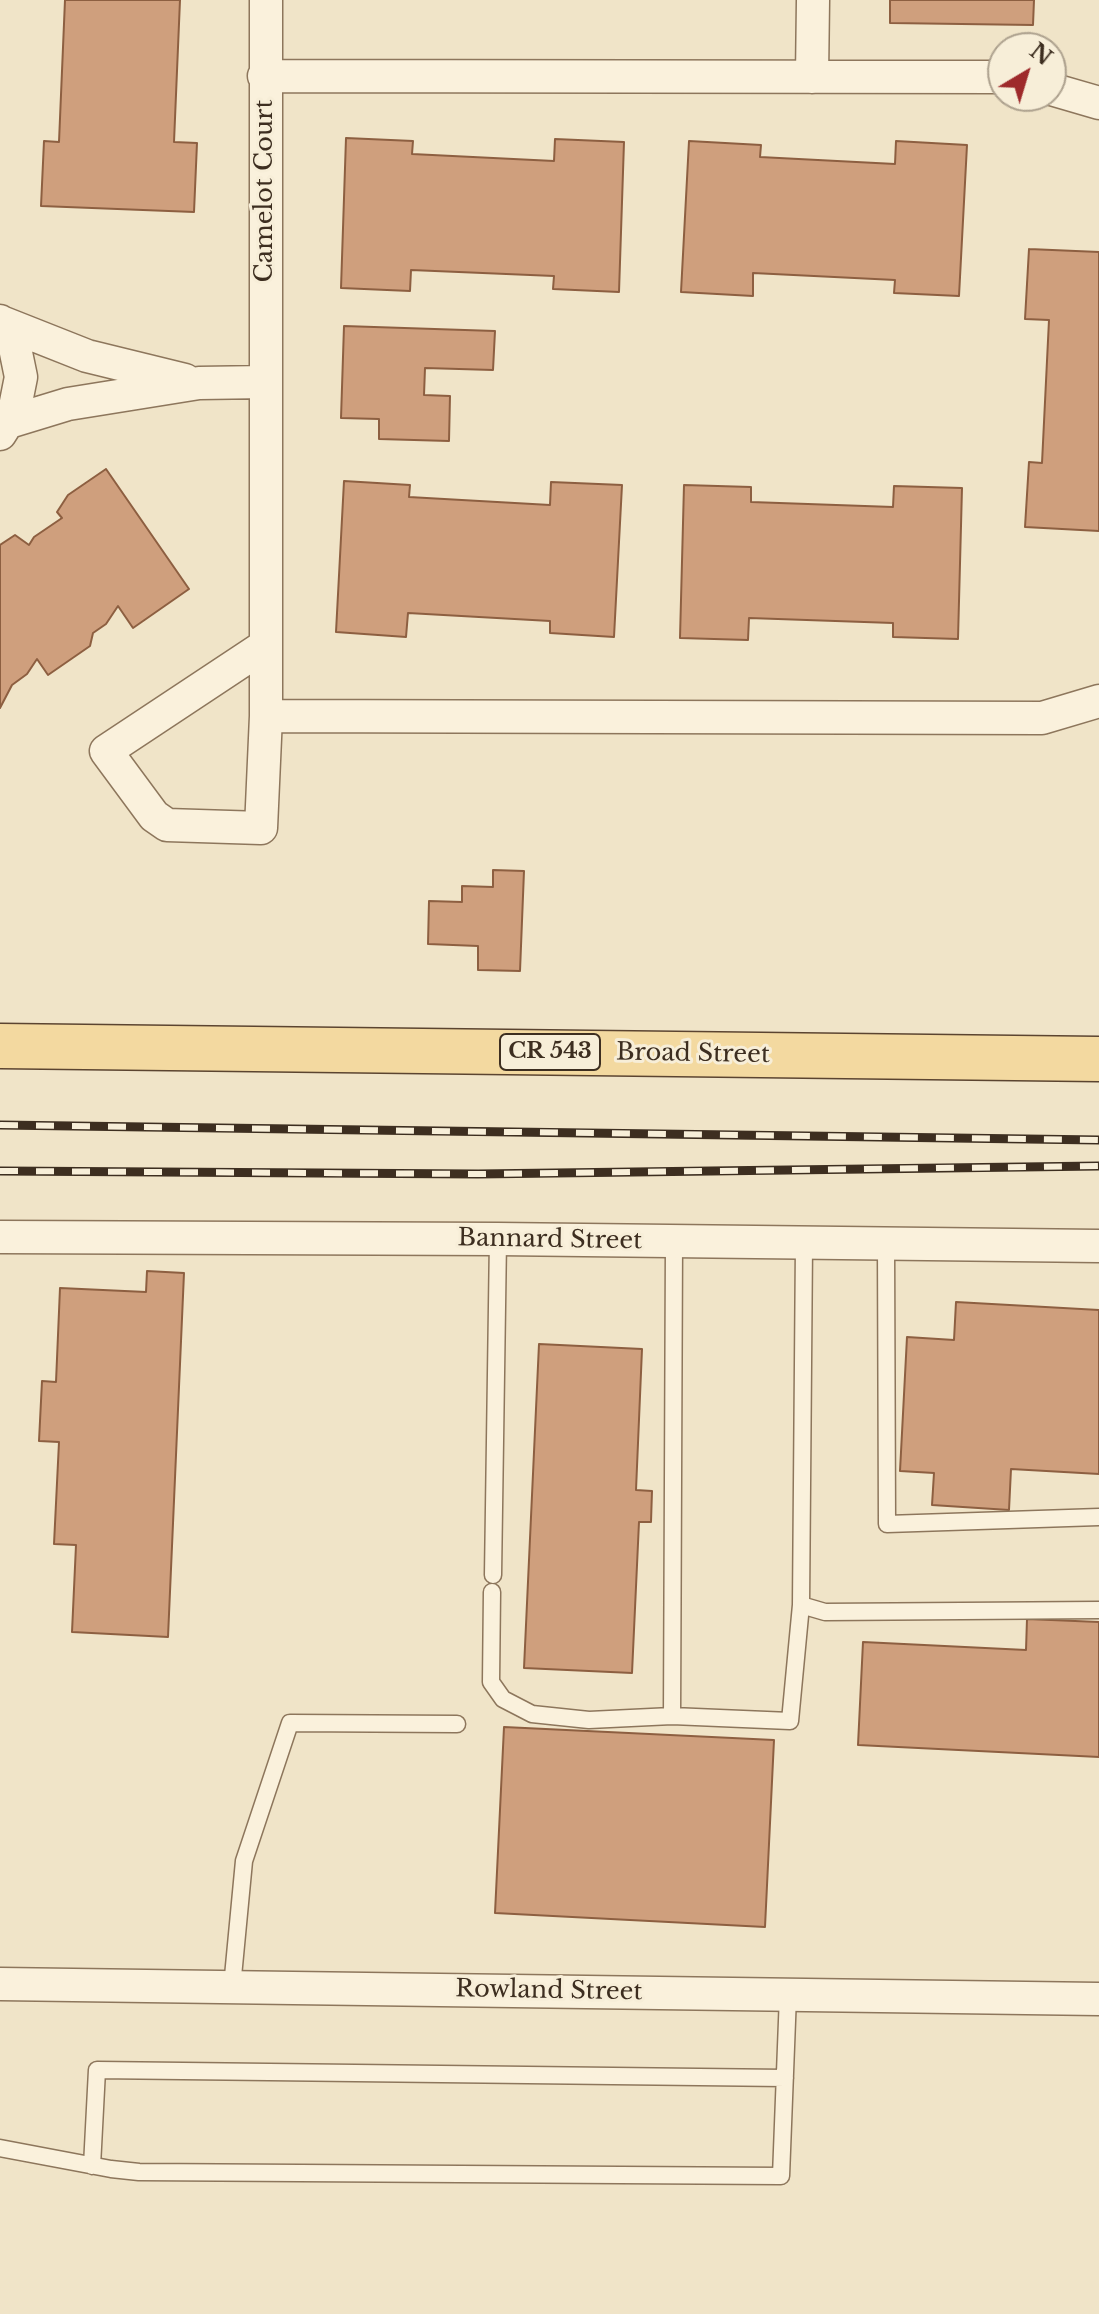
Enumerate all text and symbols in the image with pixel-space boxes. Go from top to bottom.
north arrow [987,32,1067,112]
text: N [1024,37,1057,71]
street label: Camelot Court [251,99,279,283]
road number: CR 543 [500,1034,600,1070]
street label: Broad Street [616,1038,770,1070]
street label: Bannard Street [457,1224,643,1256]
street label: Rowland Street [455,1975,643,2007]

